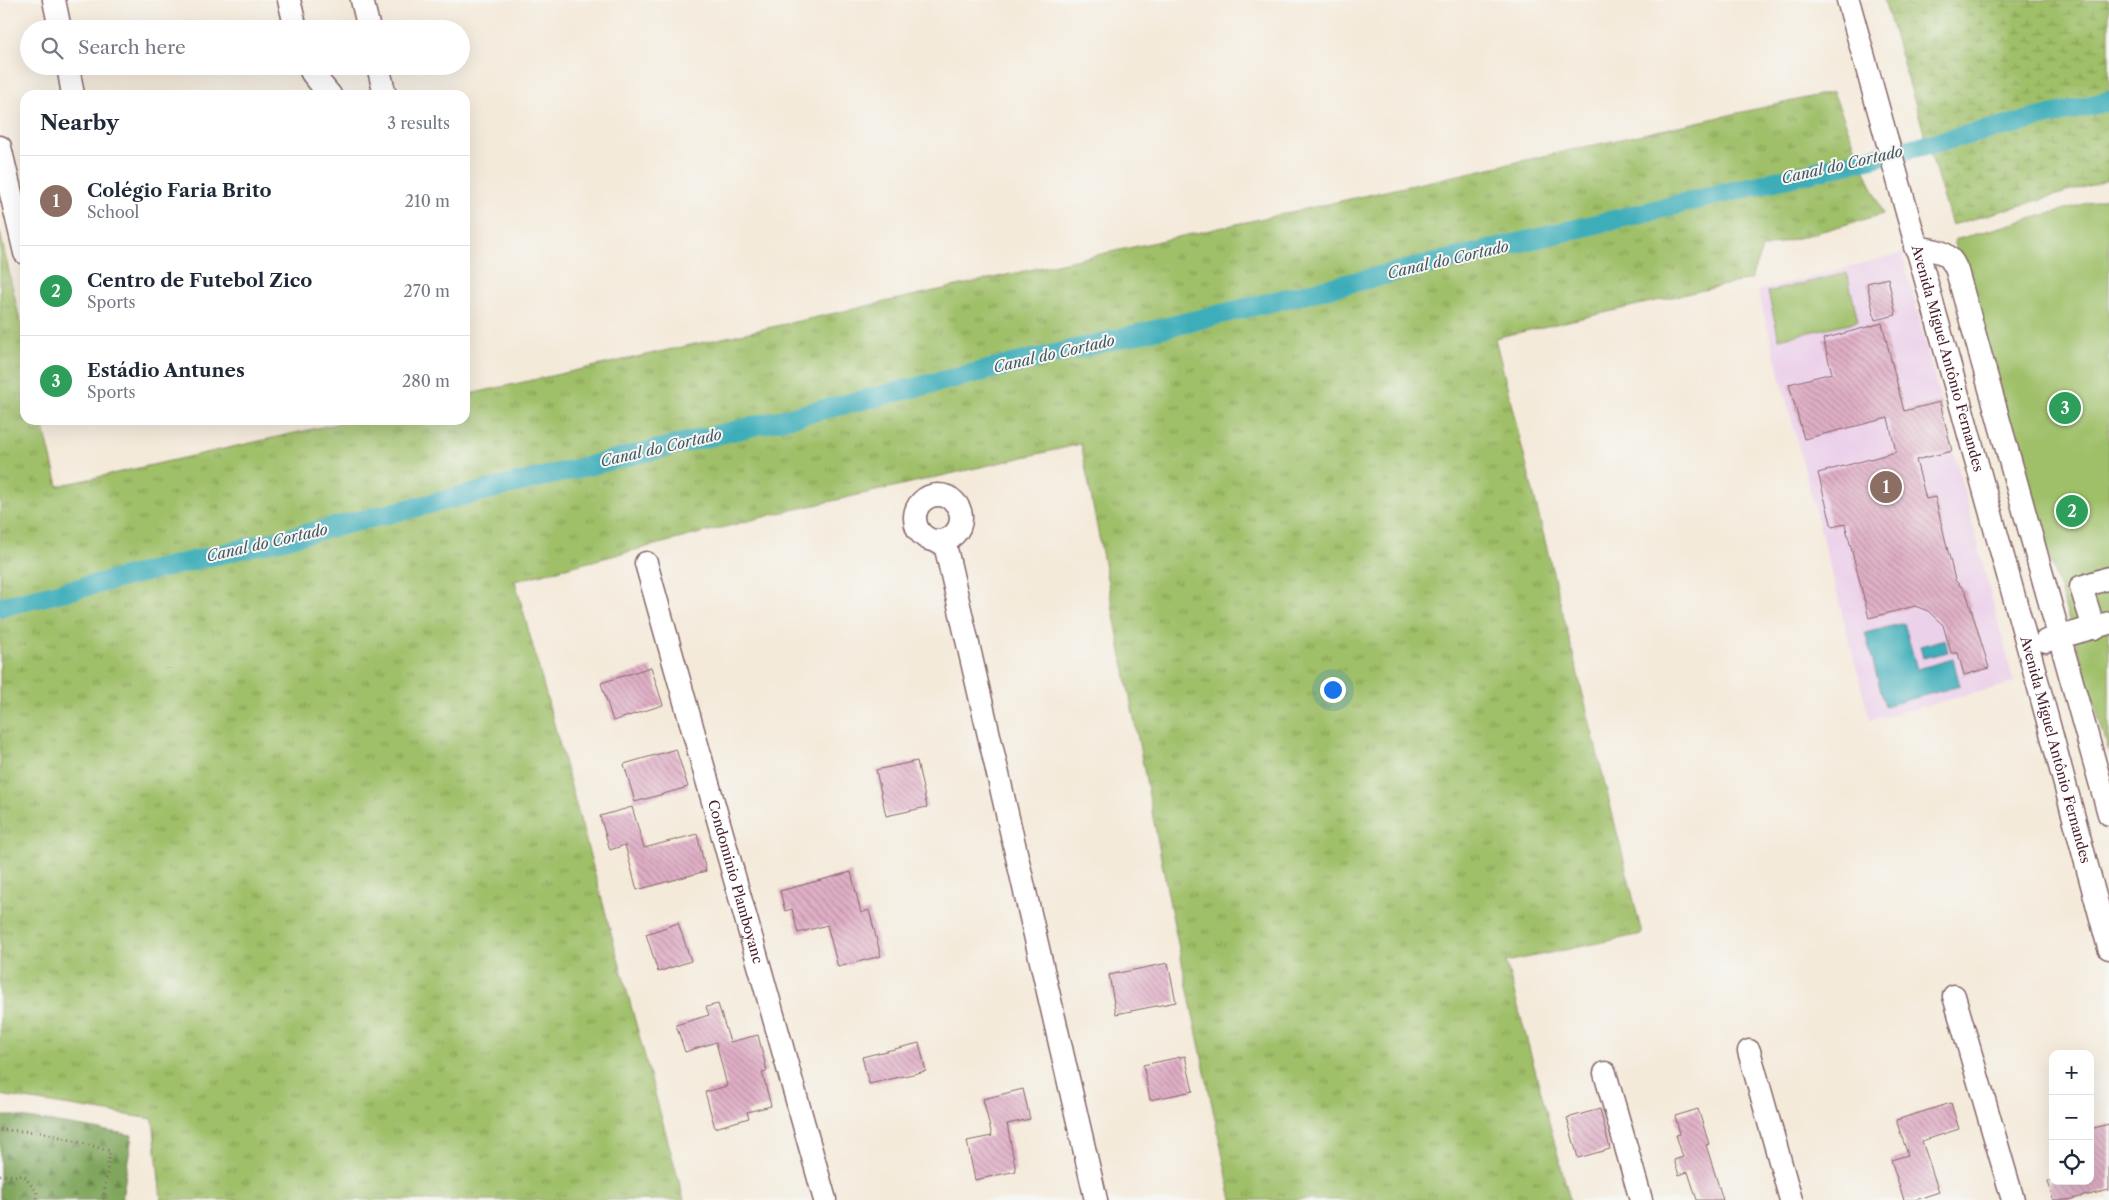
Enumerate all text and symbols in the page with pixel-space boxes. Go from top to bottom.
search box [20,20,470,75]
icon: search [38,34,66,62]
text: Search here [78,36,186,59]
text: Nearby [40,110,119,135]
text: 3 results [387,113,450,133]
water label: Canal do Cortado [1779,141,1905,188]
text: Colégio Faria Brito [87,179,272,202]
text: 1 [52,191,60,211]
text: 210 m [405,191,450,211]
text: School [87,202,139,222]
water label: Canal do Cortado [1385,236,1511,283]
street label: Avenida Miguel Antônio Fernandes [1907,242,1988,474]
text: Centro de Futebol Zico [87,269,312,292]
text: 2 [51,281,61,301]
text: 270 m [404,281,450,301]
text: Sports [87,292,136,312]
water label: Canal do Cortado [991,330,1117,377]
text: Estádio Antunes [87,359,245,382]
text: 3 [51,371,61,391]
text: 280 m [402,371,450,391]
text: Sports [87,382,136,402]
pin: 3 [2049,389,2081,427]
water label: Canal do Cortado [598,424,724,471]
pin: 1 [1870,468,1902,506]
pin: 2 [2056,492,2088,530]
water label: Canal do Cortado [204,519,330,566]
street label: Avenida Miguel Antônio Fernandes [2016,633,2095,865]
your location [1320,677,1346,703]
street label: Condominio Plamboyanc [704,798,767,966]
map controls [2049,1050,2094,1185]
button: + [2049,1050,2094,1095]
button: − [2049,1095,2094,1140]
button: locate [2049,1140,2094,1185]

